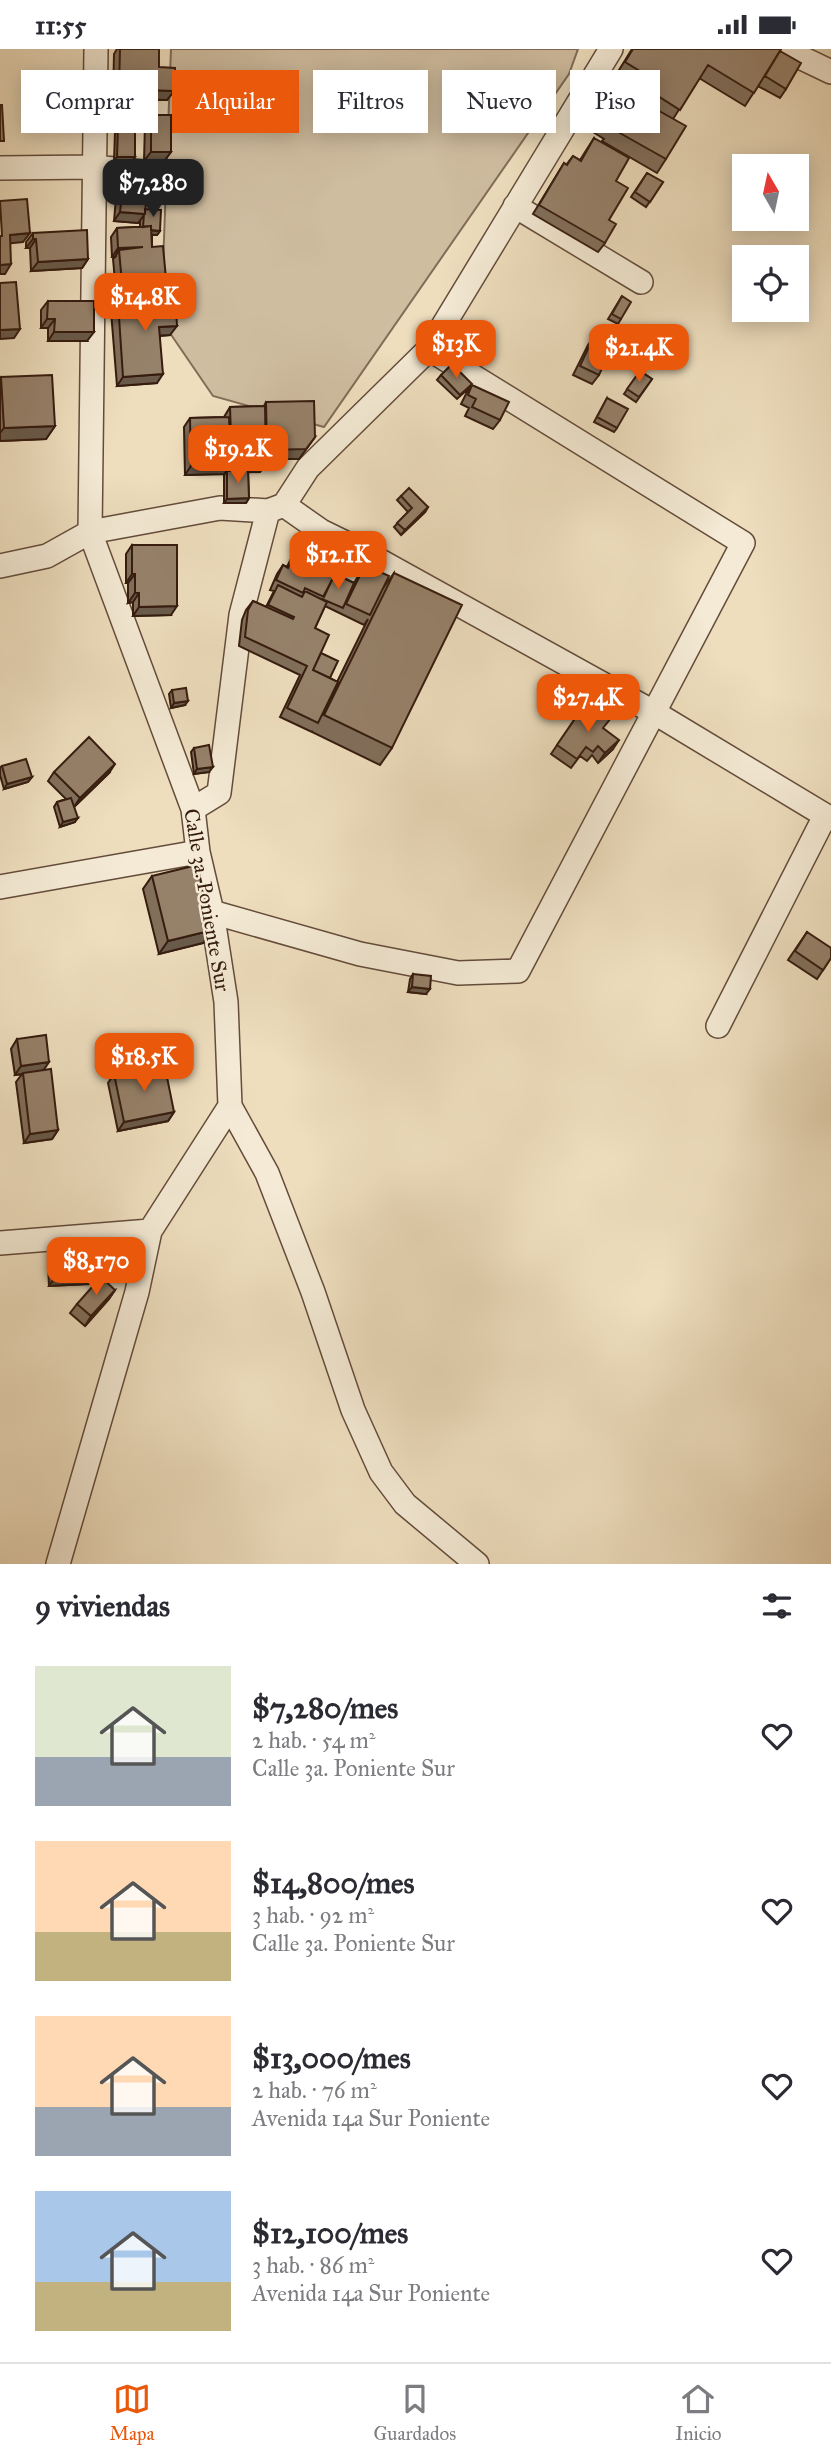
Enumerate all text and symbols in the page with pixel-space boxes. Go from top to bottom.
text: 11:55 [35,9,86,41]
chip: Comprar [21,70,158,133]
chip: Alquilar [172,70,299,133]
chip: Filtros [313,70,428,133]
chip: Nuevo [442,70,556,133]
chip: Piso [570,70,660,133]
north arrow [732,154,808,231]
map controls [732,154,809,322]
pin: $7,280 [96,159,210,219]
text: $7,280 [119,168,187,196]
button: locate [732,245,809,322]
pin: $14.8K [88,273,202,333]
text: $14.8K [110,282,180,310]
pin: $13K [415,321,497,380]
pin: $21.4K [582,325,696,384]
text: $13K [432,329,480,357]
text: $21.4K [605,333,673,361]
pin: $19.2K [181,425,295,485]
text: $19.2K [204,434,272,462]
pin: $12.1K [281,531,395,591]
text: $12.1K [306,540,370,568]
pin: $27.4K [531,675,645,734]
text: $27.4K [553,683,623,711]
street label: Calle 3a. Poniente Sur [178,806,236,994]
pin: $18.5K [87,1033,201,1093]
text: $18.5K [111,1042,177,1070]
pin: $8,170 [39,1237,153,1297]
text: $8,170 [63,1246,129,1274]
icon: filters [758,1587,796,1625]
text: 9 viviendas [35,1588,170,1624]
text: $7,280/mes [252,1690,398,1726]
icon: home [91,1694,175,1778]
icon: heart [758,1717,796,1755]
text: 2 hab. · 54 m² [252,1726,376,1754]
text: Calle 3a. Poniente Sur [252,1754,455,1782]
text: $14,800/mes [252,1865,415,1901]
icon: home [91,1869,175,1953]
icon: heart [758,1892,796,1930]
text: 3 hab. · 92 m² [252,1901,374,1929]
text: Calle 3a. Poniente Sur [252,1929,455,1957]
text: $13,000/mes [252,2040,411,2076]
icon: home [91,2044,175,2128]
icon: heart [758,2067,796,2105]
text: 2 hab. · 76 m² [252,2076,377,2104]
text: Avenida 14a Sur Poniente [252,2104,490,2132]
text: $12,100/mes [252,2215,408,2251]
icon: home [91,2219,175,2303]
icon: heart [758,2242,796,2280]
text: 3 hab. · 86 m² [252,2251,375,2279]
text: Avenida 14a Sur Poniente [252,2279,490,2307]
tab: Mapa [109,2380,155,2445]
tab: Guardados [373,2380,456,2445]
tab: Inicio [675,2380,722,2445]

